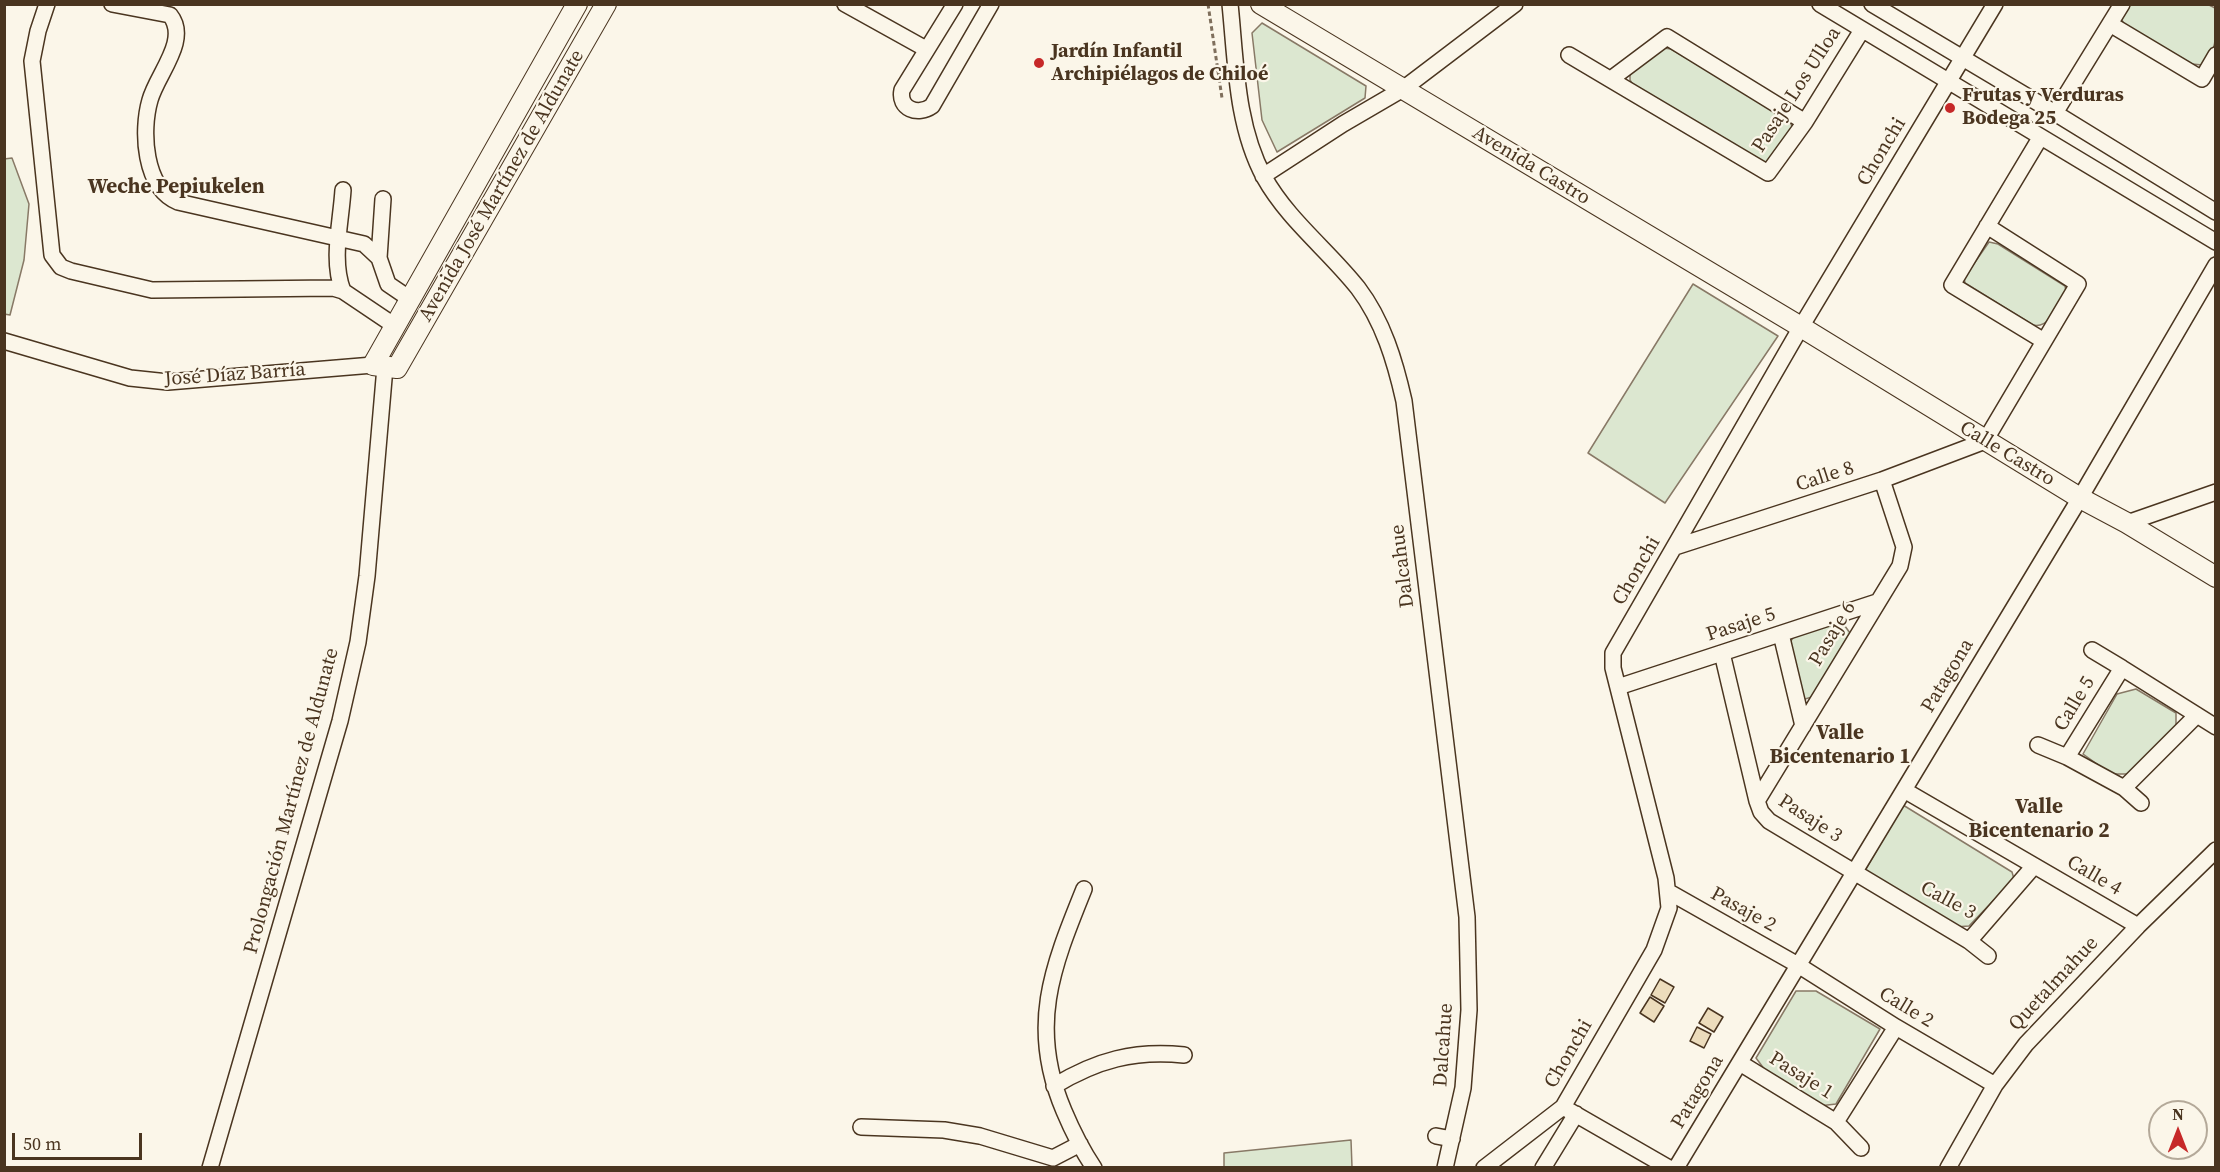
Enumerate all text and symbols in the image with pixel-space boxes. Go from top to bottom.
street label: Pasaje Los Ulloa [1747,23,1847,157]
place label: Jardín Infantil Archipiélagos de Chiloé [1051,40,1268,87]
street label: Avenida José Martínez de Aldunate [414,46,590,326]
marker: Jardín Infantil Archipiélagos de Chiloé [1032,56,1046,70]
place label: Frutas y Verduras Bodega 25 [1962,84,2124,131]
marker: Frutas y Verduras Bodega 25 [1943,101,1957,115]
street label: Chonchi [1852,114,1912,190]
street label: Avenida Castro [1468,121,1594,211]
district label: Weche Pepiukelen [87,175,265,201]
street label: José Díaz Barría [164,358,306,392]
street label: Calle Castro [1955,416,2059,492]
street label: Calle 8 [1793,456,1857,498]
street label: Dalcahue [1386,523,1420,609]
street label: Chonchi [1608,532,1666,610]
street label: Pasaje 6 [1804,597,1862,671]
street label: Pasaje 5 [1703,603,1779,647]
street label: Patagona [1917,635,1979,717]
street label: Prolongación Martínez de Aldunate [240,645,344,957]
street label: Calle 5 [2049,672,2101,736]
district label: Valle Bicentenario 1 [1769,721,1911,771]
street label: Pasaje 3 [1774,790,1846,848]
district label: Valle Bicentenario 2 [1968,795,2110,845]
street label: Calle 4 [2062,851,2126,901]
street label: Calle 3 [1916,876,1980,926]
street label: Pasaje 2 [1706,882,1780,938]
street label: Quetalmahue [2004,932,2104,1036]
street label: Calle 2 [1874,982,1938,1034]
street label: Dalcahue [1429,1002,1459,1088]
street label: Chonchi [1540,1015,1598,1093]
street label: Pasaje 1 [1764,1047,1838,1105]
street label: Patagona [1667,1051,1729,1133]
north arrow [2148,1100,2208,1160]
text: N [2172,1103,2184,1125]
scale bar [15,1121,146,1159]
text: 50 m [23,1131,61,1156]

